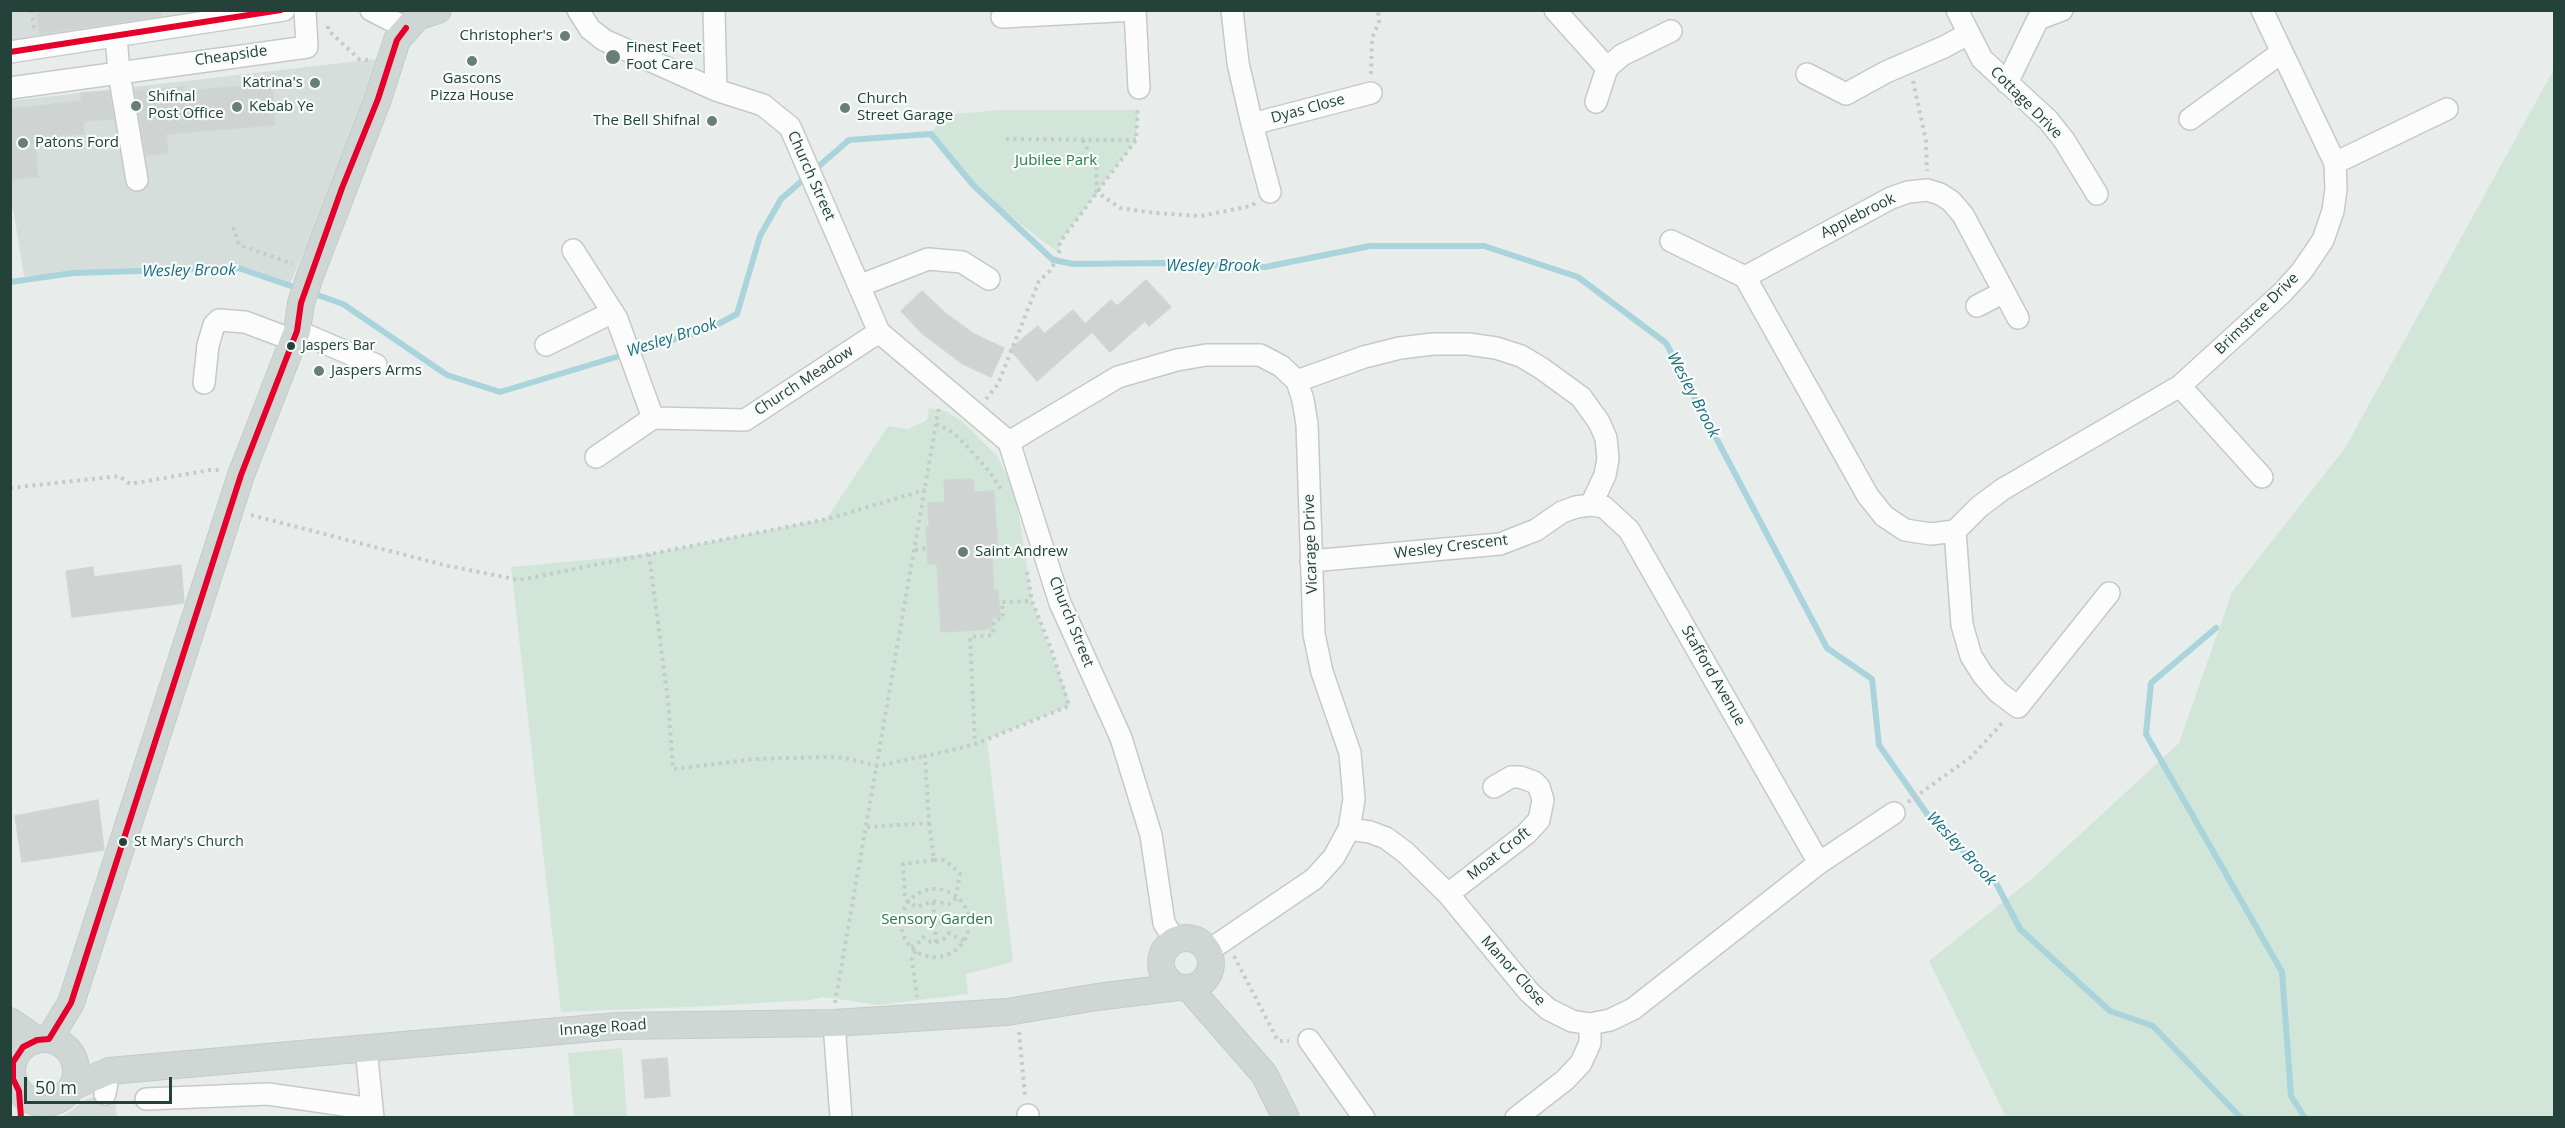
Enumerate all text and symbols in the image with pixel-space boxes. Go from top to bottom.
place label: Christopher's [460,27,553,45]
marker: Christopher's [558,29,572,43]
place label: Finest Feet Foot Care [626,39,701,74]
street label: Cheapside [194,42,268,70]
marker: Finest Feet Foot Care [604,48,622,66]
marker: Gascons Pizza House [465,54,479,68]
street label: Cottage Drive [1986,63,2066,143]
place label: Gascons Pizza House [430,70,514,105]
place label: Katrina's [242,74,303,92]
marker: Katrina's [308,76,322,90]
place label: Shifnal Post Office [148,88,224,123]
place label: Church Street Garage [857,90,953,125]
street label: Dyas Close [1269,91,1347,127]
place label: Kebab Ye [249,98,314,116]
marker: Shifnal Post Office [129,99,143,113]
marker: Kebab Ye [230,100,244,114]
marker: Church Street Garage [838,101,852,115]
place label: The Bell Shifnal [593,112,700,130]
marker: The Bell Shifnal [705,114,719,128]
street label: Church Street [783,128,839,224]
place label: Patons Ford [35,134,119,152]
marker: Patons Ford [16,136,30,150]
park label: Jubilee Park [1015,152,1097,170]
street label: Applebrook [1818,190,1898,242]
water label: Wesley Brook [1166,256,1260,276]
water label: Wesley Brook [142,261,236,281]
street label: Brimstree Drive [2211,269,2303,359]
water label: Wesley Brook [624,314,720,362]
place label: Jaspers Bar [302,338,375,354]
marker: Jaspers Bar [285,340,297,352]
street label: Church Meadow [751,342,857,420]
water label: Wesley Brook [1663,349,1723,441]
place label: Jaspers Arms [331,362,422,380]
marker: Jaspers Arms [312,364,326,378]
street label: Vicarage Drive [1300,494,1322,594]
street label: Wesley Crescent [1393,531,1509,563]
place label: Saint Andrew [975,543,1068,561]
marker: Saint Andrew [956,545,970,559]
street label: Church Street [1045,574,1097,670]
street label: Stafford Avenue [1677,623,1749,729]
water label: Wesley Brook [1922,808,2000,890]
street label: Moat Croft [1464,824,1534,884]
place label: St Mary's Church [134,834,244,850]
marker: St Mary's Church [117,836,129,848]
park label: Sensory Garden [881,911,993,929]
street label: Manor Close [1477,932,1549,1010]
street label: Innage Road [559,1016,647,1040]
scale bar [27,1065,176,1103]
text: 50 m [35,1075,77,1099]

